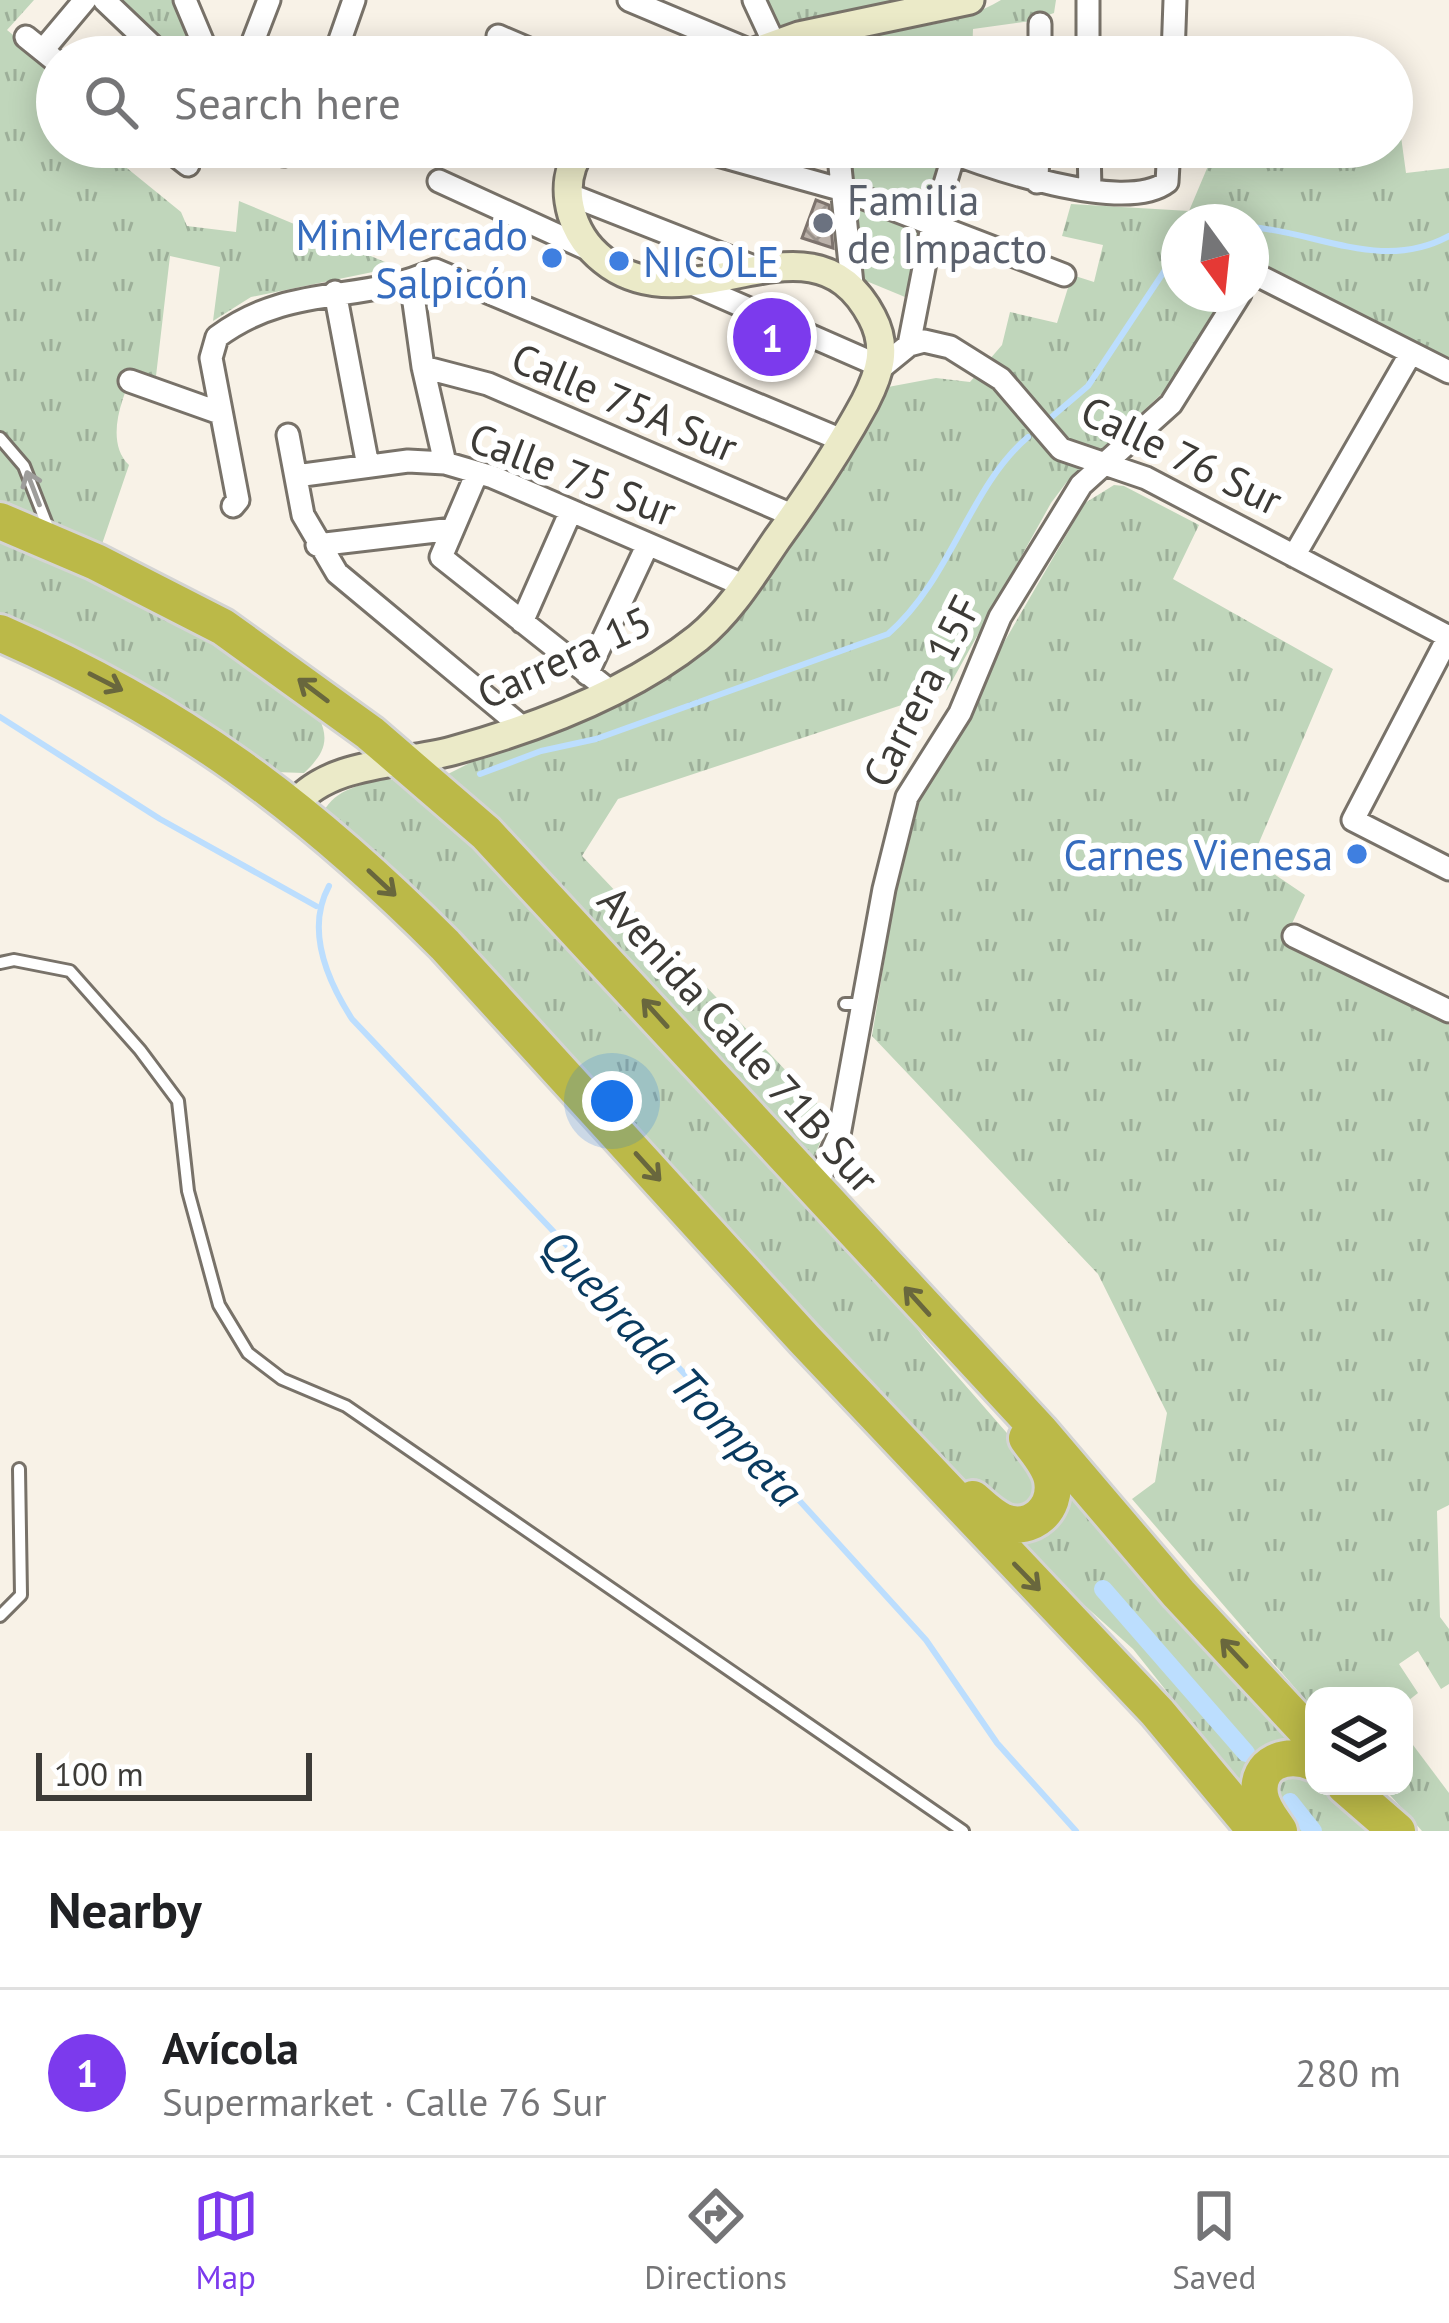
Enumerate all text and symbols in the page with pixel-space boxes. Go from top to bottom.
search box [36,36,1413,168]
icon: search [78,69,144,135]
text: Search here [174,73,401,131]
place label: Familia de Impacto [847,172,1047,275]
north arrow [1161,204,1269,312]
place label: MiniMercado Salpicón [296,207,528,310]
marker: Familia de Impacto [810,210,836,236]
place label: NICOLE [643,234,779,289]
marker: MiniMercado Salpicón [539,245,565,271]
marker: NICOLE [606,248,632,274]
pin: 1 [733,292,811,382]
street label: Calle 75A Sur [504,330,746,474]
street label: Calle 76 Sur [1072,383,1292,527]
street label: Calle 75 Sur [462,409,684,539]
one-way arrow [20,470,42,507]
street label: Carrera 15F [849,586,993,796]
street label: Carrera 15 [468,593,660,721]
one-way arrow [88,672,123,695]
one-way arrow [298,677,330,704]
place label: Carnes Vienesa [1063,827,1333,882]
marker: Carnes Vienesa [1344,841,1370,867]
one-way arrow [366,869,396,896]
street label: Avenida Calle 71B Sur [586,874,892,1204]
one-way arrow [642,998,669,1028]
your location [582,1071,642,1131]
one-way arrow [634,1152,661,1182]
water label: Quebrada Trompeta [529,1216,817,1518]
one-way arrow [904,1287,931,1317]
one-way arrow [1012,1562,1041,1591]
one-way arrow [1221,1639,1249,1668]
map controls [1305,1687,1413,1795]
button: layers [1305,1687,1413,1795]
scale bar [36,1747,312,1800]
text: 100 m [54,1752,144,1795]
text: Nearby [48,1876,202,1942]
text: Avícola [162,2018,299,2076]
text: 1 [76,2047,98,2098]
text: 280 m [1295,2047,1401,2098]
text: Supermarket · Calle 76 Sur [162,2076,607,2127]
tab: Map [193,2183,259,2298]
tab: Directions [644,2183,787,2298]
tab: Saved [1172,2183,1256,2298]

